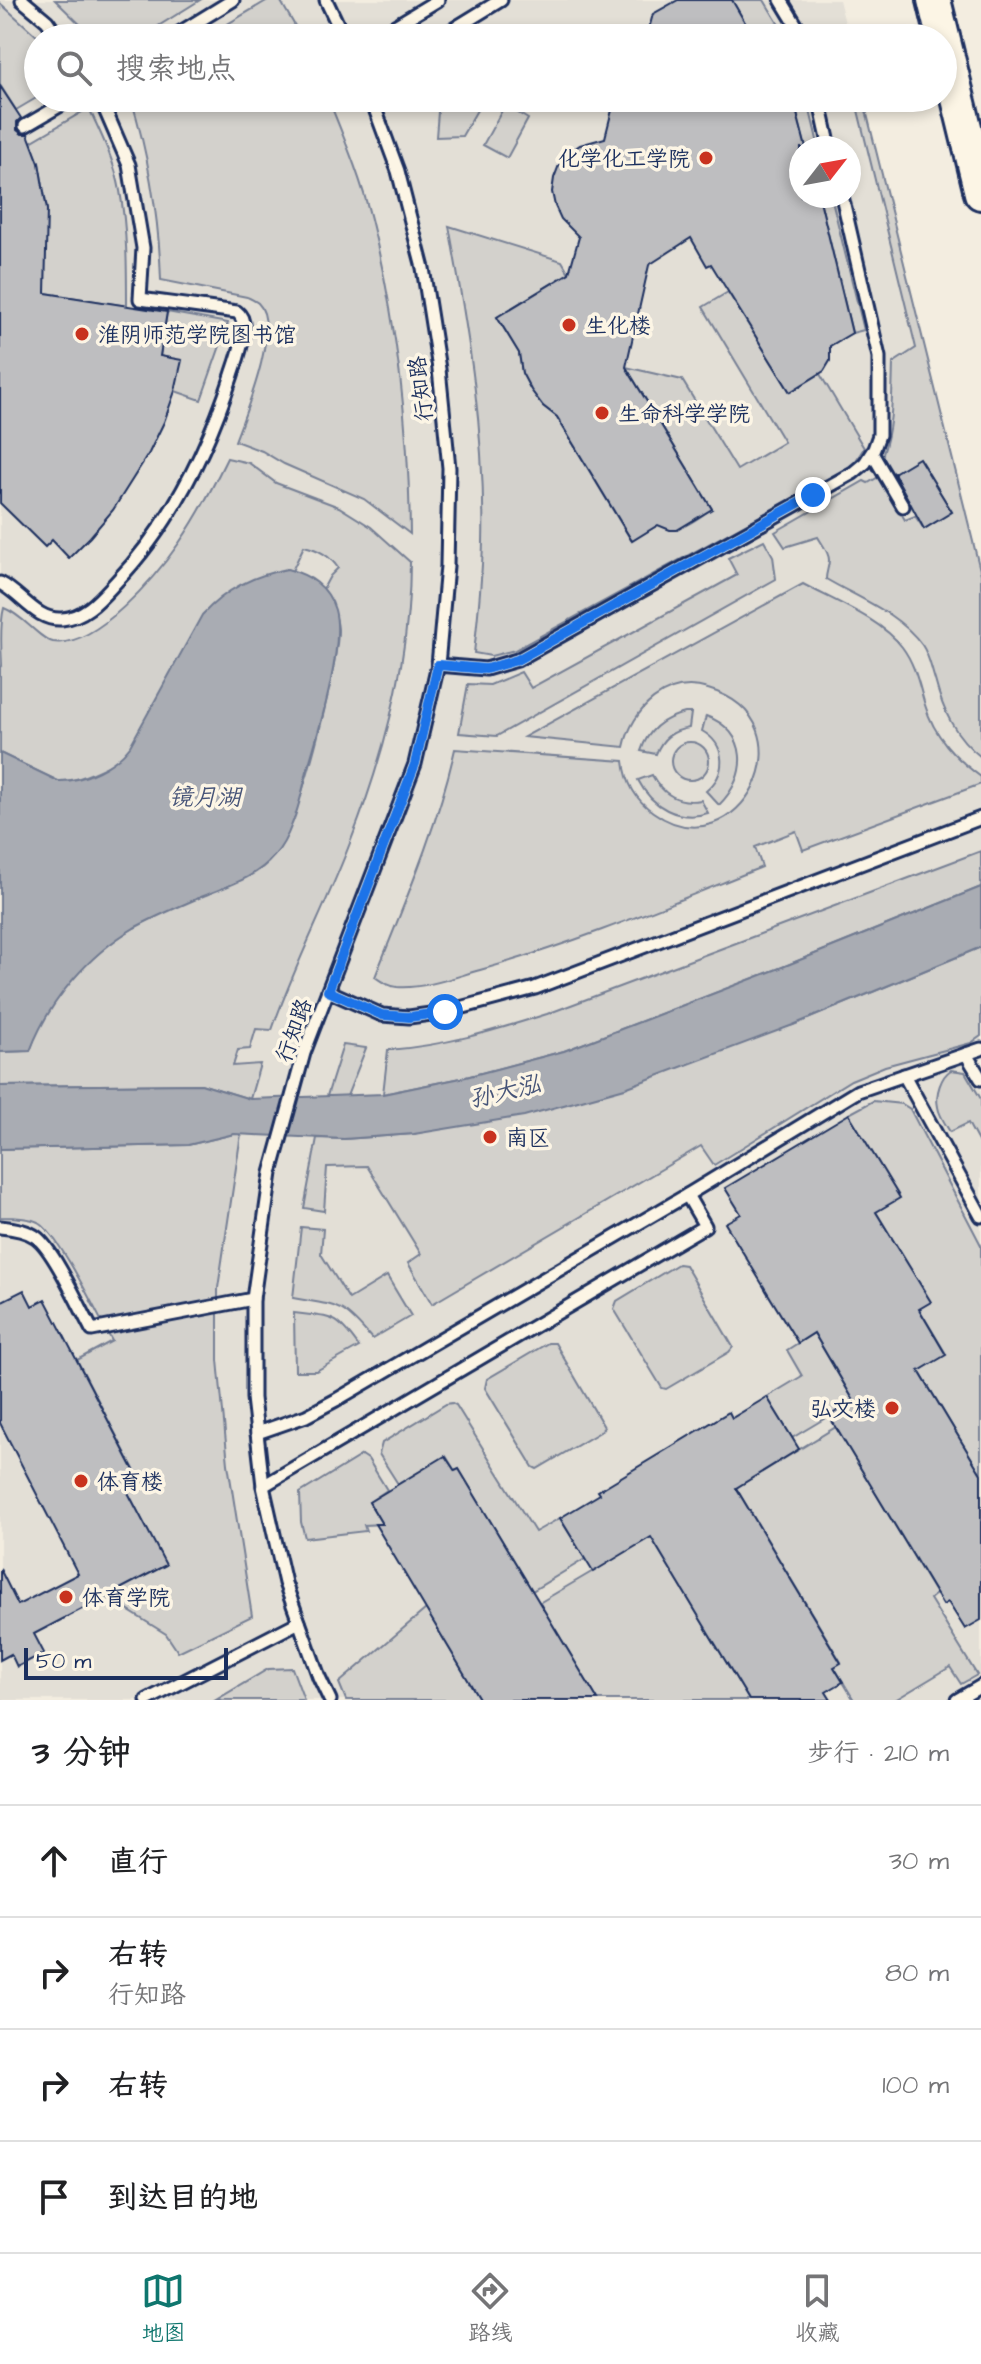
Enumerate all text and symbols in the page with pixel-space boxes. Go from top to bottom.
search box [24,24,957,112]
icon: search [52,46,96,90]
text: 搜索地点 [116,48,236,90]
north arrow [789,136,861,208]
place label: 化学化工学院 [558,144,690,175]
marker: 化学化工学院 [697,149,715,167]
place label: 生化楼 [585,311,651,342]
marker: 生化楼 [560,316,578,334]
place label: 淮阴师范学院图书馆 [98,320,296,351]
marker: 淮阴师范学院图书馆 [73,325,91,343]
street label: 行知路 [402,354,441,423]
place label: 生命科学学院 [618,399,750,430]
marker: 生命科学学院 [593,404,611,422]
route end [795,477,831,513]
water label: 镜月湖 [169,781,244,815]
street label: 行知路 [269,994,320,1067]
route start [427,994,463,1030]
water label: 孙大泓 [466,1067,544,1117]
place label: 南区 [506,1123,550,1154]
marker: 南区 [481,1128,499,1146]
place label: 弘文楼 [810,1394,876,1425]
marker: 弘文楼 [883,1399,901,1417]
place label: 体育楼 [97,1467,163,1498]
marker: 体育楼 [72,1472,90,1490]
place label: 体育学院 [82,1583,170,1614]
marker: 体育学院 [57,1588,75,1606]
scale bar [24,1644,228,1680]
text: 50 m [36,1646,91,1677]
text: 3 分钟 [32,1729,131,1777]
text: 步行 · 210 m [807,1735,949,1771]
icon: ahead [32,1839,76,1883]
text: 直行 [108,1841,168,1883]
text: 30 m [889,1843,949,1879]
text: 右转 [108,1934,168,1976]
icon: right [32,1951,76,1995]
text: 80 m [885,1955,949,1991]
text: 行知路 [108,1977,186,2013]
icon: right [32,2063,76,2107]
text: 右转 [108,2065,168,2107]
text: 100 m [882,2067,949,2103]
icon: arrive [32,2175,76,2219]
text: 到达目的地 [108,2177,258,2219]
tab: 地图 [141,2269,186,2349]
tab: 路线 [468,2269,513,2349]
tab: 收藏 [795,2269,840,2349]

